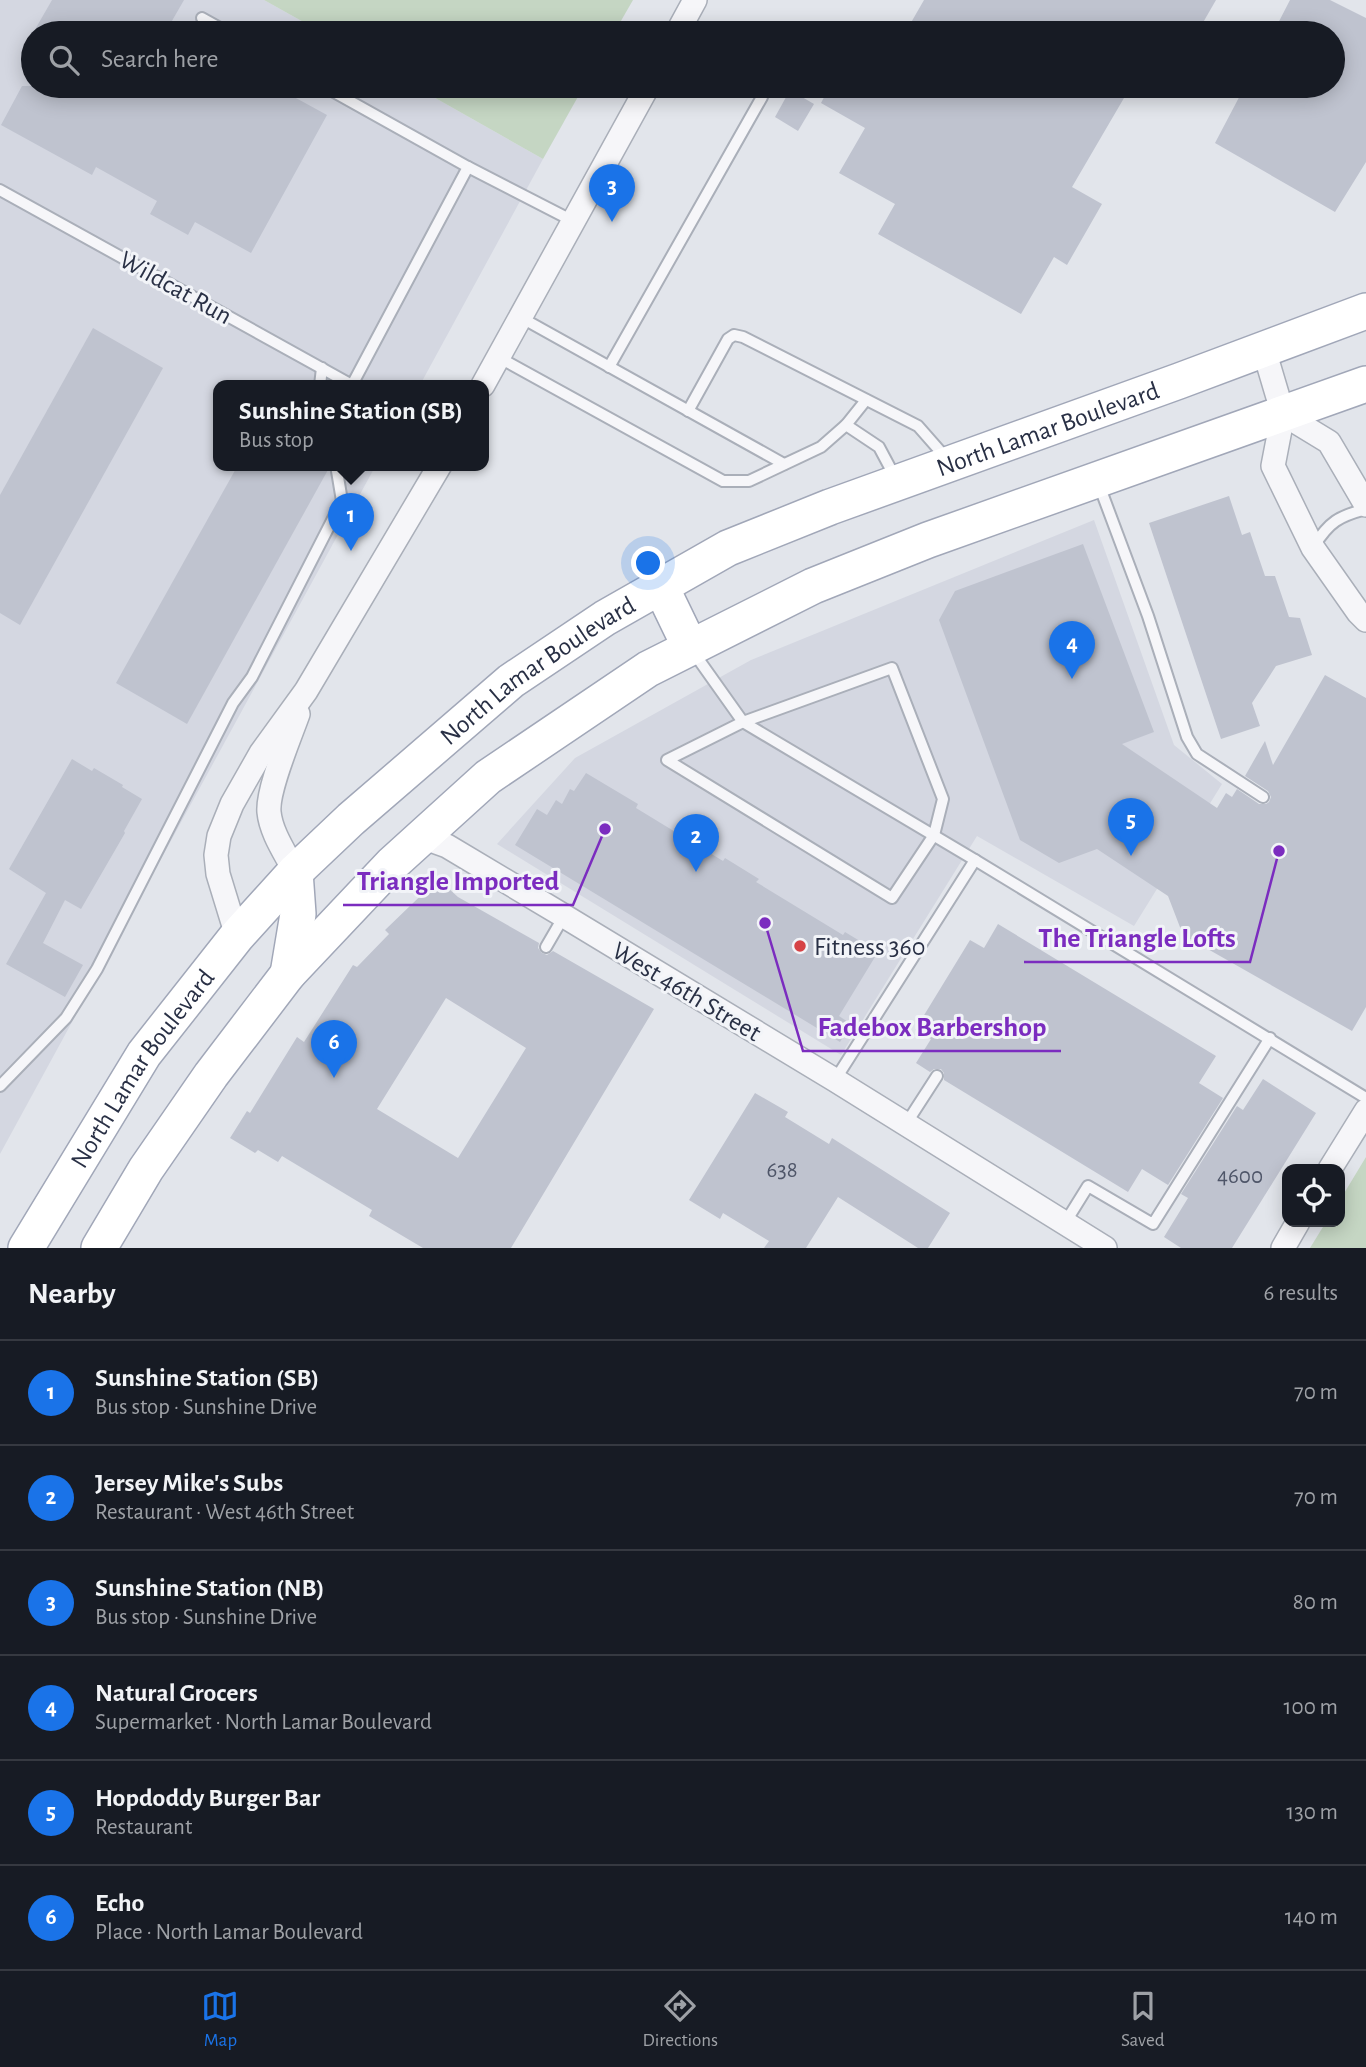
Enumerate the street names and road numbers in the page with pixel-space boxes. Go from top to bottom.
street label: Wildcat Run [115,246,236,329]
street label: North Lamar Boulevard [933,377,1163,481]
street label: North Lamar Boulevard [435,592,640,750]
street label: West 46th Street [608,937,765,1046]
street label: North Lamar Boulevard [66,965,220,1173]

